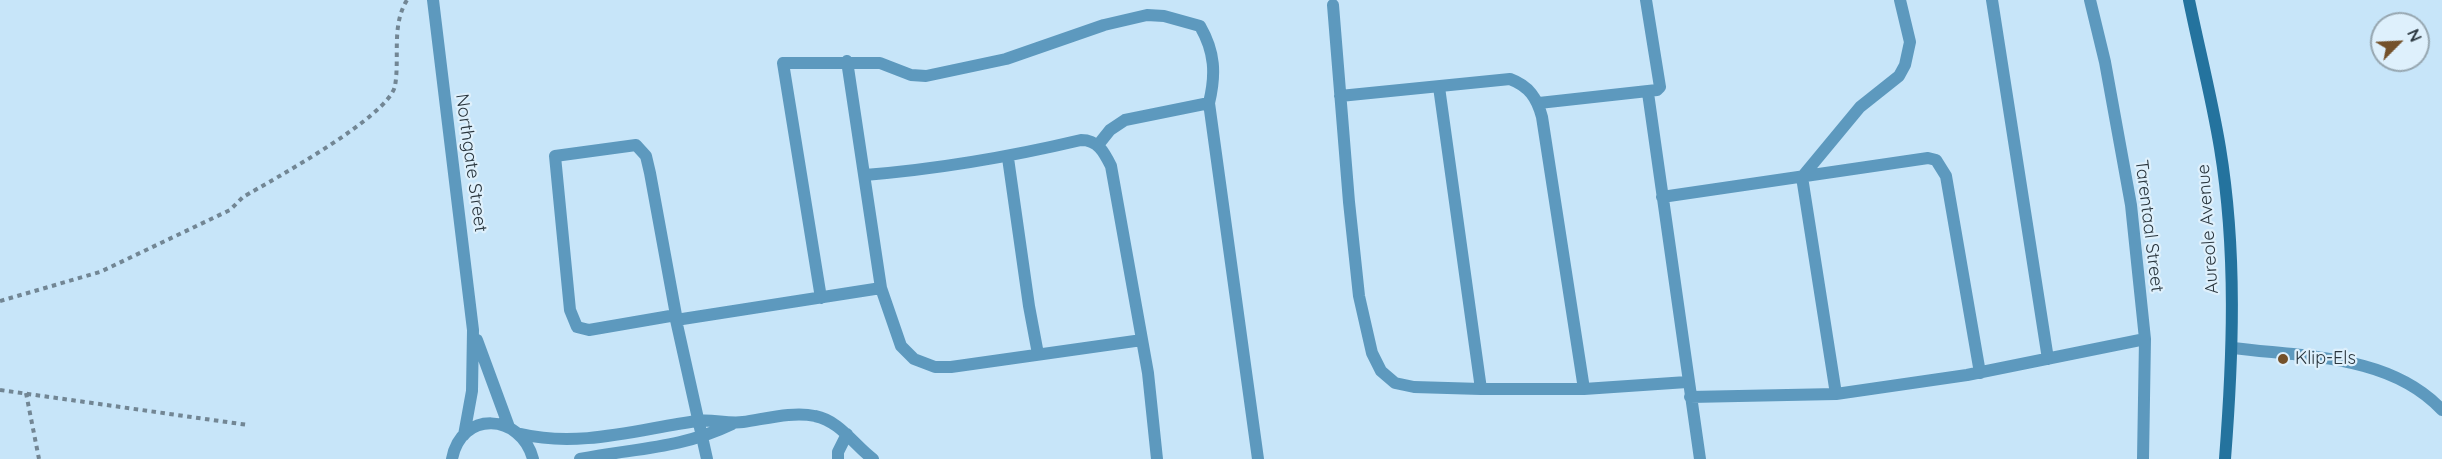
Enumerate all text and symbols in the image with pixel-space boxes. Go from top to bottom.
north arrow [2370,12,2430,72]
text: N [2403,26,2426,45]
street label: Northgate Street [451,92,491,234]
street label: Tarentaal Street [2130,158,2168,294]
street label: Aureole Avenue [2193,163,2223,295]
place label: Klip-Els [2295,348,2356,370]
marker: Klip-Els [2276,352,2290,366]

